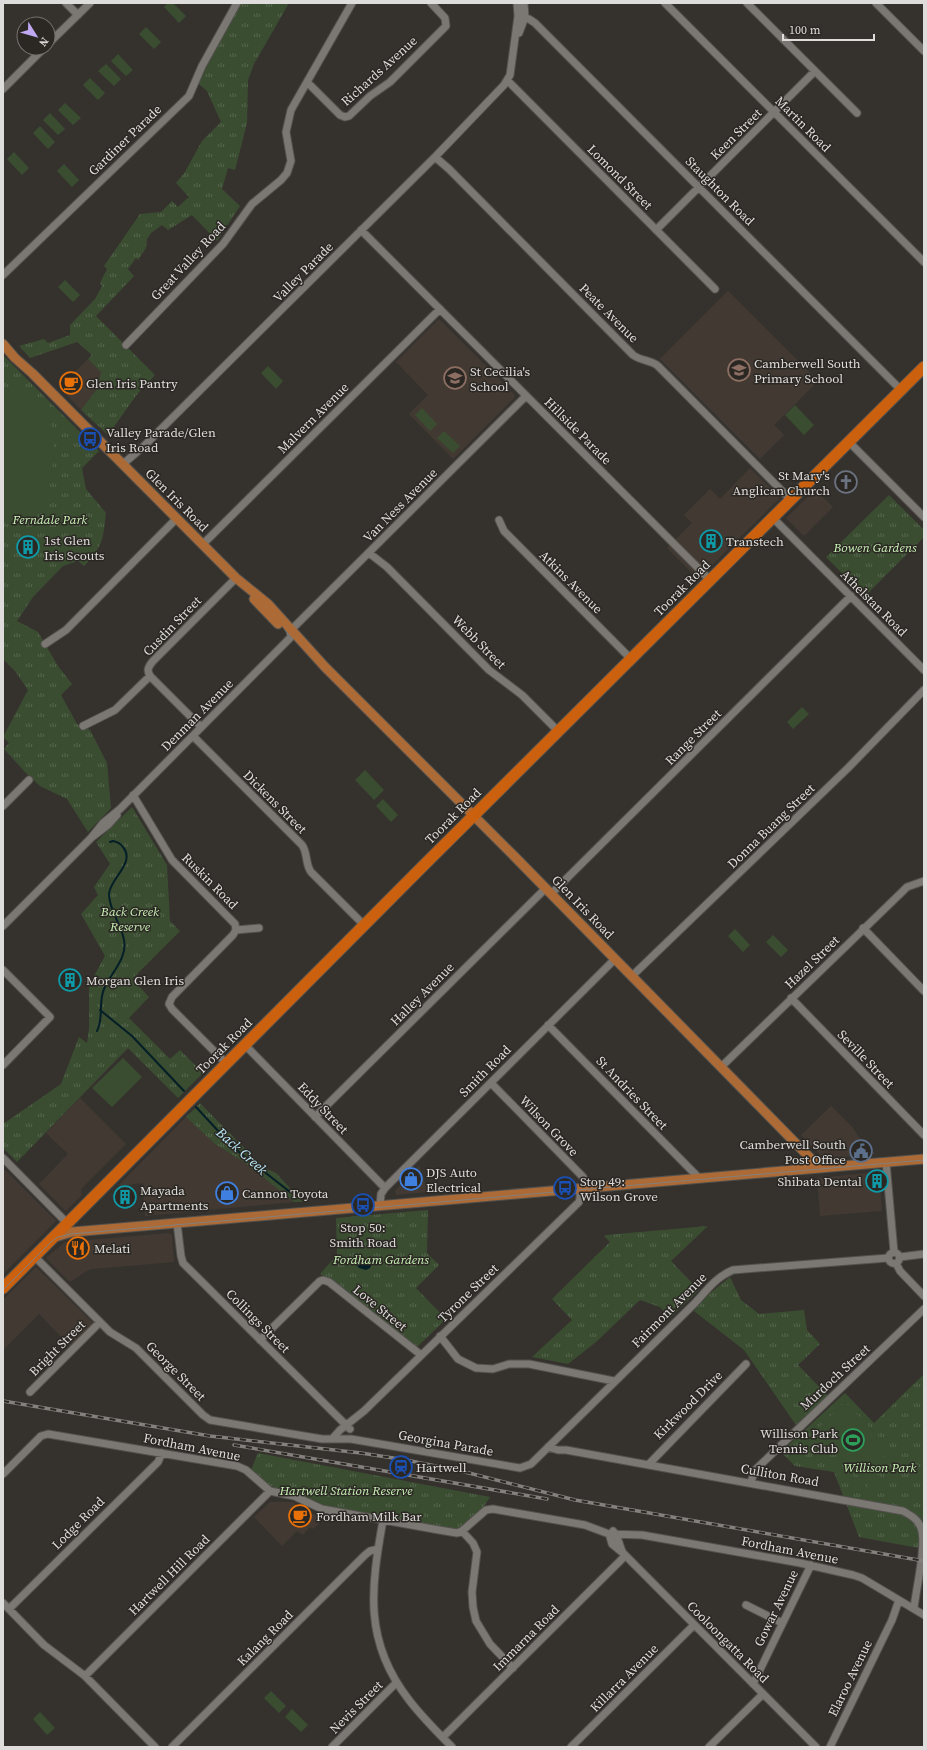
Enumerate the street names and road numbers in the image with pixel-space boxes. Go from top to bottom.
street label: Richards Avenue [337,32,421,110]
street label: Martin Road [771,92,835,156]
street label: Gardiner Parade [85,101,165,179]
street label: Keen Street [707,104,766,163]
street label: Lomond Street [584,141,657,214]
street label: Staughton Road [682,153,759,230]
street label: Great Valley Road [147,217,229,304]
street label: Valley Parade [269,238,337,306]
street label: Peate Avenue [576,280,643,347]
street label: Malvern Avenue [274,379,352,457]
street label: Hillside Parade [541,394,616,469]
street label: Van Ness Avenue [359,464,441,546]
street label: Glen Iris Road [142,465,213,536]
street label: Atkins Avenue [536,547,607,618]
street label: Toorak Road [650,556,714,620]
street label: Athelstan Road [837,566,911,640]
street label: Cusdin Street [139,592,205,660]
street label: Webb Street [448,611,510,673]
street label: Denman Avenue [157,675,237,755]
street label: Range Street [661,705,725,769]
street label: Dickens Street [240,767,311,838]
street label: Donna Buang Street [724,779,819,872]
street label: Toorak Road [421,784,485,848]
street label: Ruskin Road [178,849,242,913]
street label: Glen Iris Road [548,871,618,943]
street label: Hazel Street [781,931,843,992]
street label: Halley Avenue [387,958,458,1029]
street label: Toorak Road [192,1014,256,1078]
street label: Seville Street [834,1026,899,1092]
street label: Smith Road [455,1041,515,1101]
street label: St Andries Street [593,1053,672,1134]
street label: Eddy Street [294,1078,352,1138]
street label: Wilson Grove [516,1092,582,1160]
street label: Tyrone Street [434,1259,502,1326]
street label: Fairmont Avenue [628,1269,710,1351]
street label: Love Street [350,1281,411,1335]
street label: Collings Street [222,1285,294,1357]
street label: Bright Street [25,1316,89,1380]
street label: George Street [142,1337,210,1405]
street label: Murdoch Street [796,1340,874,1414]
street label: Kirkwood Drive [650,1367,726,1443]
street label: Georgina Parade [397,1426,495,1460]
street label: Fordham Avenue [142,1429,242,1465]
street label: Culliton Road [740,1460,821,1490]
street label: Lodge Road [48,1493,108,1553]
street label: Hartwell Hill Road [125,1530,214,1619]
street label: Fordham Avenue [740,1532,840,1568]
street label: Gowar Avenue [750,1566,802,1649]
street label: Cooloongatta Road [683,1597,773,1687]
street label: Immarna Road [489,1601,563,1675]
street label: Kalang Road [233,1606,297,1670]
street label: Elaroo Avenue [824,1636,876,1719]
street label: Killarra Avenue [586,1640,662,1716]
street label: Nevis Street [326,1676,387,1737]

